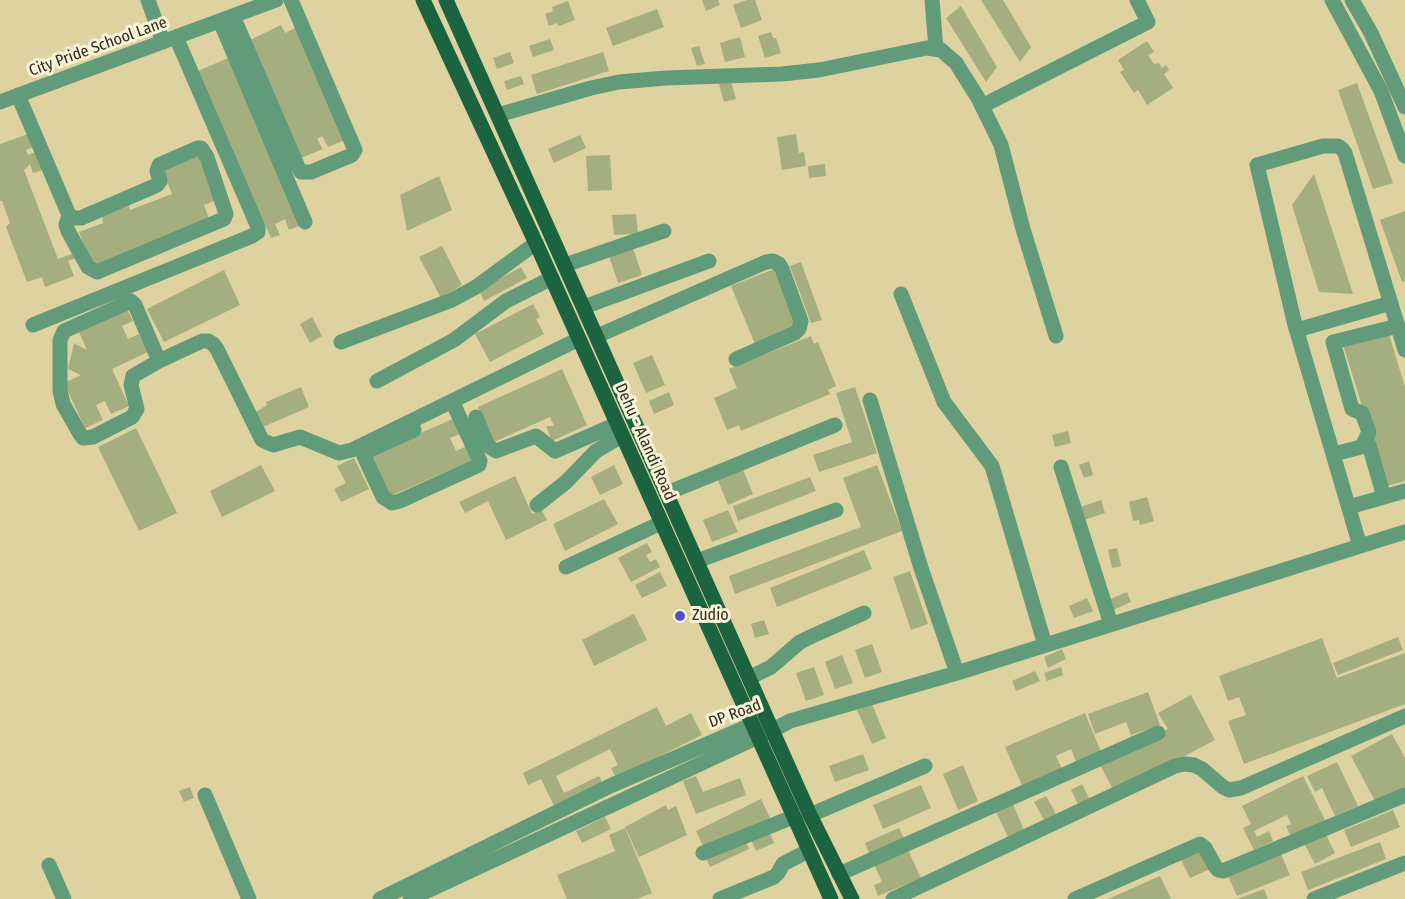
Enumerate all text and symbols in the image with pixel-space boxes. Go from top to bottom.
street label: City Pride School Lane [26,13,170,81]
street label: Dehu - Alandi Road [611,381,679,503]
place label: Zudio [692,606,729,626]
marker: Zudio [673,609,687,623]
street label: DP Road [706,696,764,732]

